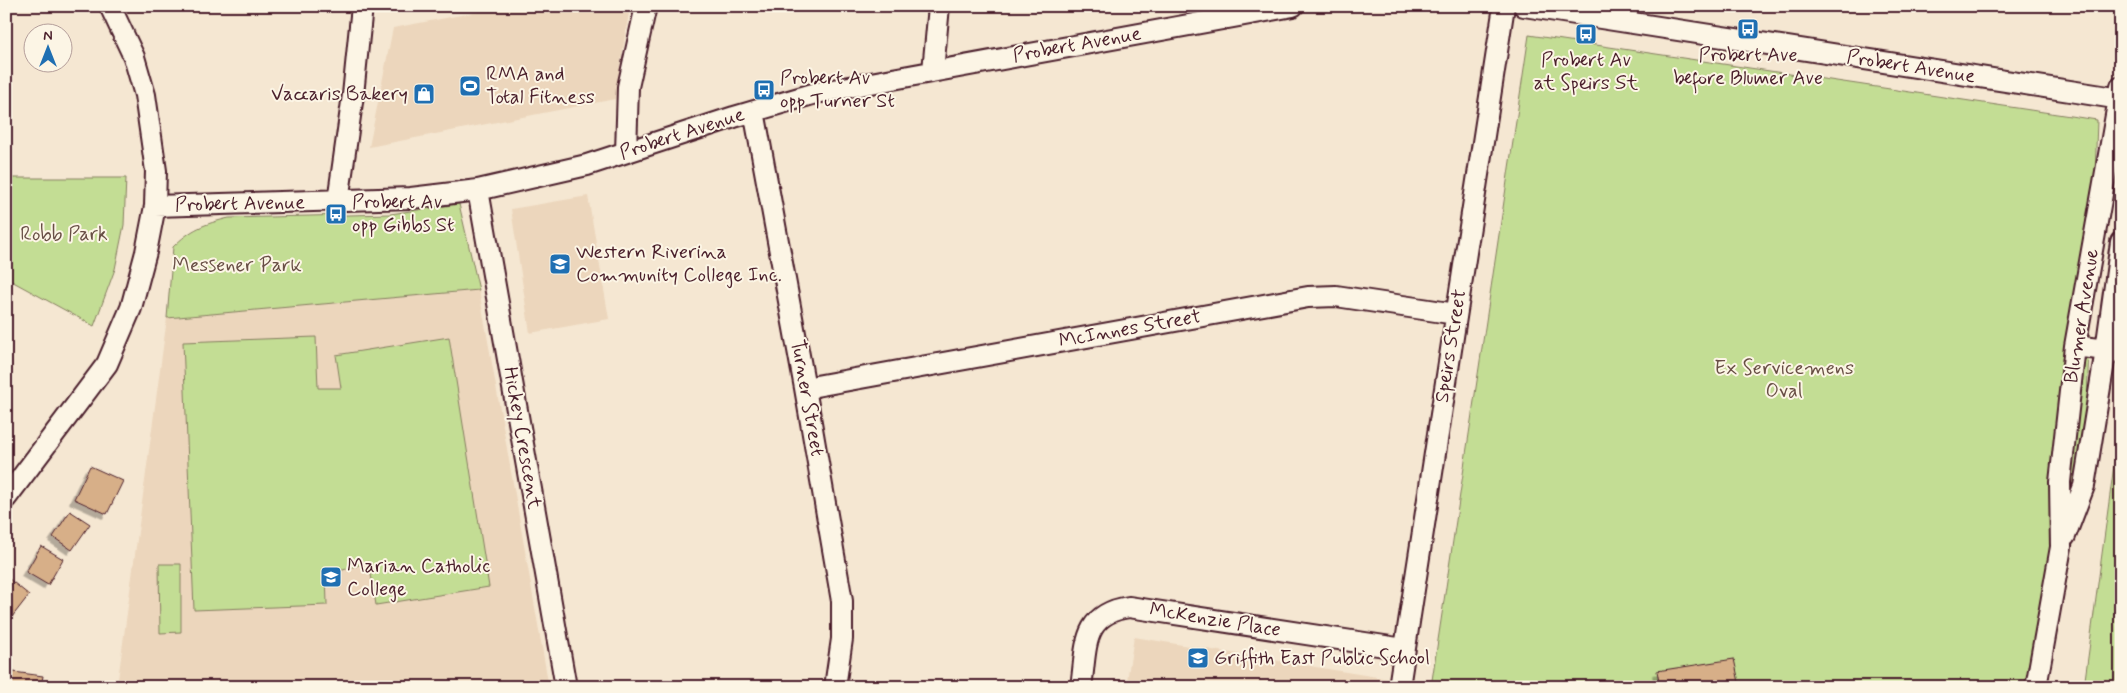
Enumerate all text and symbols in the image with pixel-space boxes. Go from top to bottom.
bus stop icon: Probert Ave before Blumer Ave [1736,17,1760,41]
street label: Probert Avenue [1011,20,1143,70]
north arrow [22,22,72,72]
bus stop icon: Probert Av at Speirs St [1574,22,1598,46]
text: N [43,27,53,45]
place label: Probert Ave before Blumer Ave [1673,42,1823,94]
street label: Probert Avenue [1845,44,1977,91]
place label: Probert Av at Speirs St [1534,47,1638,97]
place label: RMA and Total Fitness [486,61,595,111]
place label: Probert Av opp Turner St [780,65,895,115]
sports icon: RMA and Total Fitness [458,74,482,98]
bus stop icon: Probert Av opp Turner St [752,78,776,102]
place label: Vaccaris Bakery [271,81,408,108]
shop icon: Vaccaris Bakery [412,82,436,106]
street label: Probert Avenue [616,101,748,167]
street label: Probert Avenue [175,189,305,219]
place label: Probert Av opp Gibbs St [352,189,455,239]
bus stop icon: Probert Av opp Gibbs St [324,202,348,226]
park label: Robb Park [20,221,108,248]
place label: Western Riverina Community College Inc. [576,239,782,289]
street label: Blumer Avenue [2058,247,2106,385]
park label: Messener Park [172,252,302,279]
school or university icon: Western Riverina Community College Inc. [548,252,572,276]
street label: Speirs Street [1429,287,1473,405]
street label: McInnes Street [1057,303,1203,355]
street label: Turner Street [783,337,831,459]
park label: Ex Servicemens Oval [1714,355,1854,405]
street label: Hickey Crescent [496,365,548,511]
place label: Marian Catholic College [347,553,490,603]
school or university icon: Marian Catholic College [319,565,343,589]
street label: McKenzie Place [1147,596,1283,644]
place label: Griffith East Public School [1214,645,1430,672]
school or university icon: Griffith East Public School [1186,646,1210,670]

